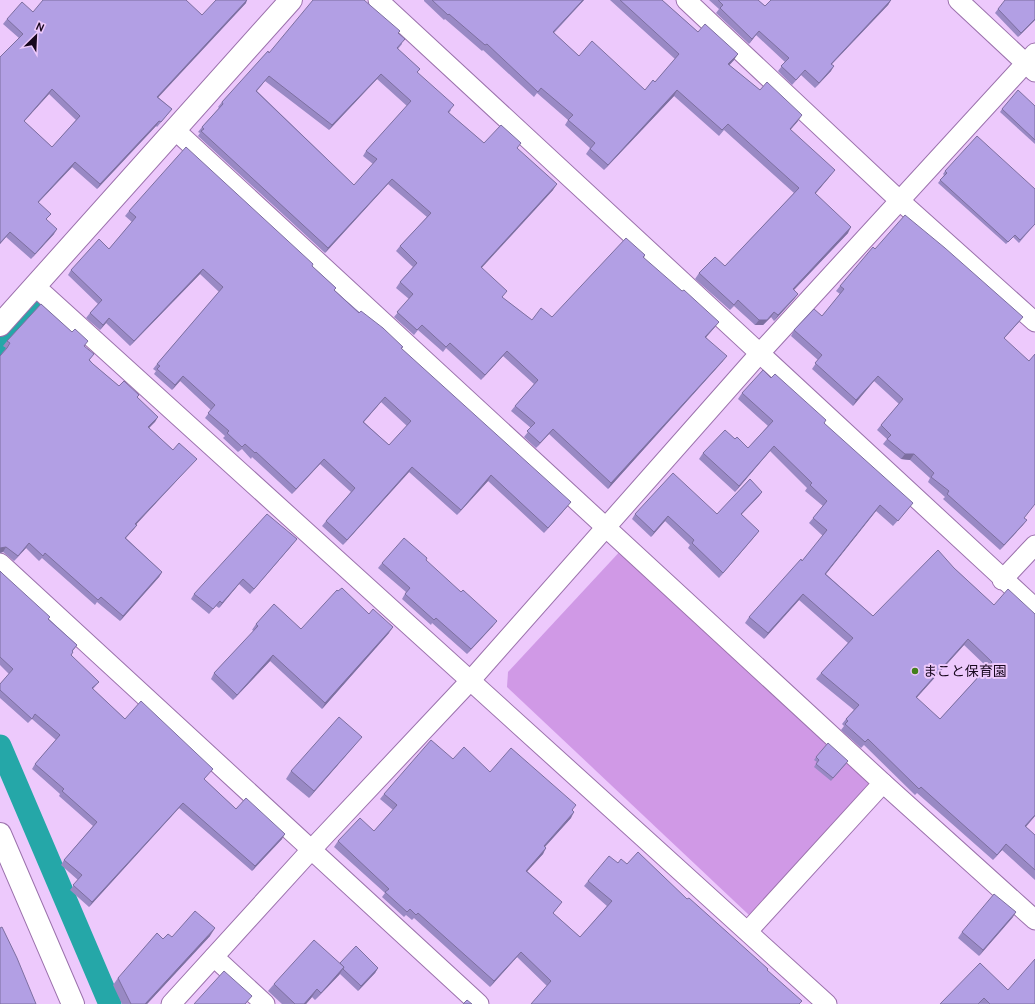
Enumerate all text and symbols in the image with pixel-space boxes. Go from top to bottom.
north arrow [16,16,56,56]
text: N [34,19,46,35]
place label: まこと保育園 [923,662,1007,680]
marker: まこと保育園 [910,666,920,676]

